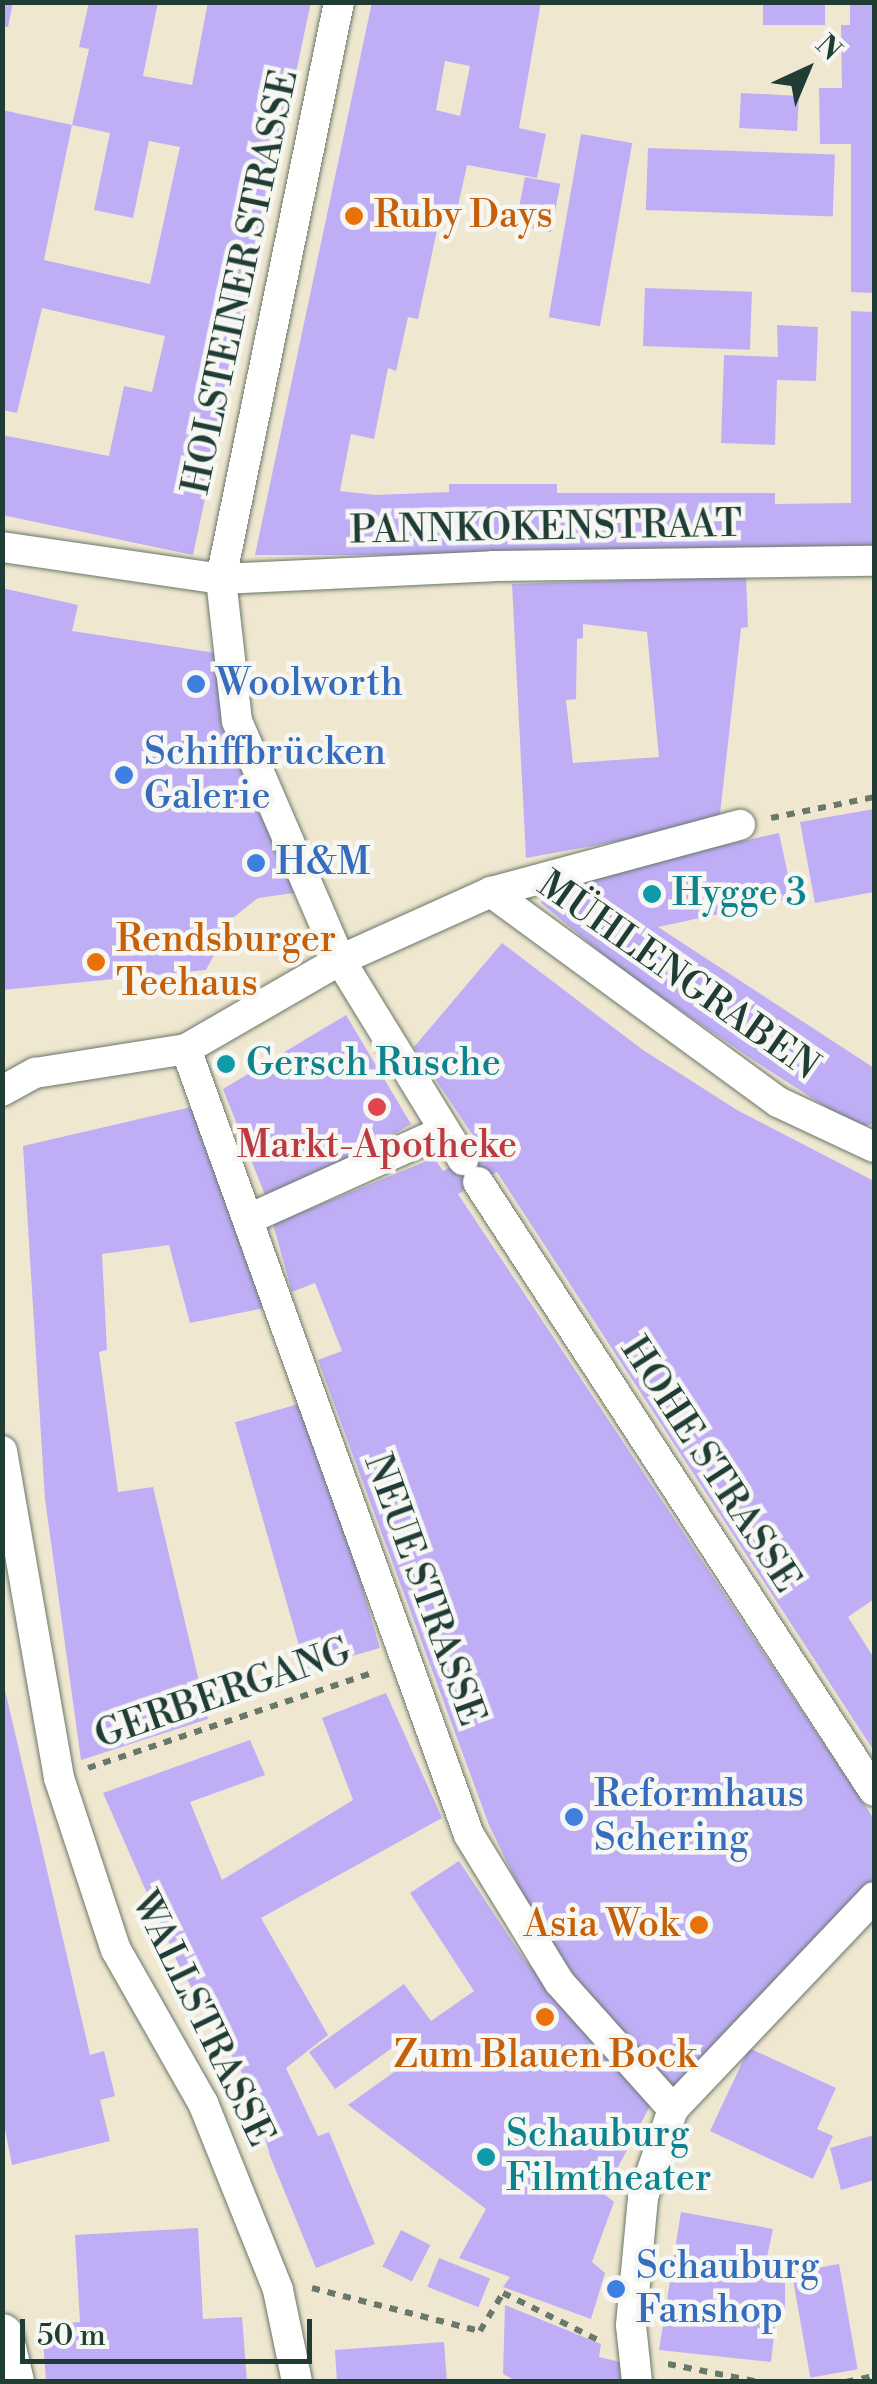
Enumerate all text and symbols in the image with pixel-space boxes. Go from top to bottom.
north arrow [757,20,857,120]
text: N [808,28,848,68]
street label: HOLSTEINER STRASSE [174,66,308,498]
place label: Ruby Days [374,193,553,239]
marker: Ruby Days [343,205,365,227]
street label: PANNKOKENSTRAAT [350,502,742,554]
place label: Woolworth [216,661,403,707]
marker: Woolworth [185,673,207,695]
place label: Schiffbrücken Galerie [144,730,386,819]
marker: Schiffbrücken Galerie [113,764,135,786]
place label: H&M [276,840,370,886]
marker: H&M [245,852,267,874]
street label: MÜHLENGRABEN [529,862,827,1090]
place label: Hygge 3 [672,871,807,917]
marker: Hygge 3 [641,883,663,905]
place label: Rendsburger Teehaus [116,917,336,1006]
marker: Rendsburger Teehaus [85,951,107,973]
place label: Gersch Rusche [246,1041,501,1087]
marker: Gersch Rusche [215,1053,237,1075]
marker: Markt-Apotheke [366,1096,388,1118]
place label: Markt-Apotheke [237,1123,517,1169]
street label: HOHE STRASSE [611,1329,809,1601]
street label: NEUE STRASSE [354,1448,494,1732]
street label: GERBERGANG [89,1629,357,1759]
place label: Reformhaus Schering [594,1772,804,1862]
marker: Reformhaus Schering [563,1806,585,1828]
street label: WALLSTRASSE [121,1884,283,2154]
place label: Asia Wok [524,1902,679,1948]
marker: Asia Wok [688,1914,710,1936]
marker: Zum Blauen Bock [534,2006,556,2028]
place label: Zum Blauen Bock [393,2033,697,2079]
place label: Schauburg Filmtheater [506,2112,711,2202]
marker: Schauburg Filmtheater [475,2146,497,2168]
place label: Schauburg Fanshop [636,2244,819,2334]
marker: Schauburg Fanshop [605,2278,627,2300]
scale bar [25,2299,318,2361]
text: 50 m [37,2317,106,2355]

